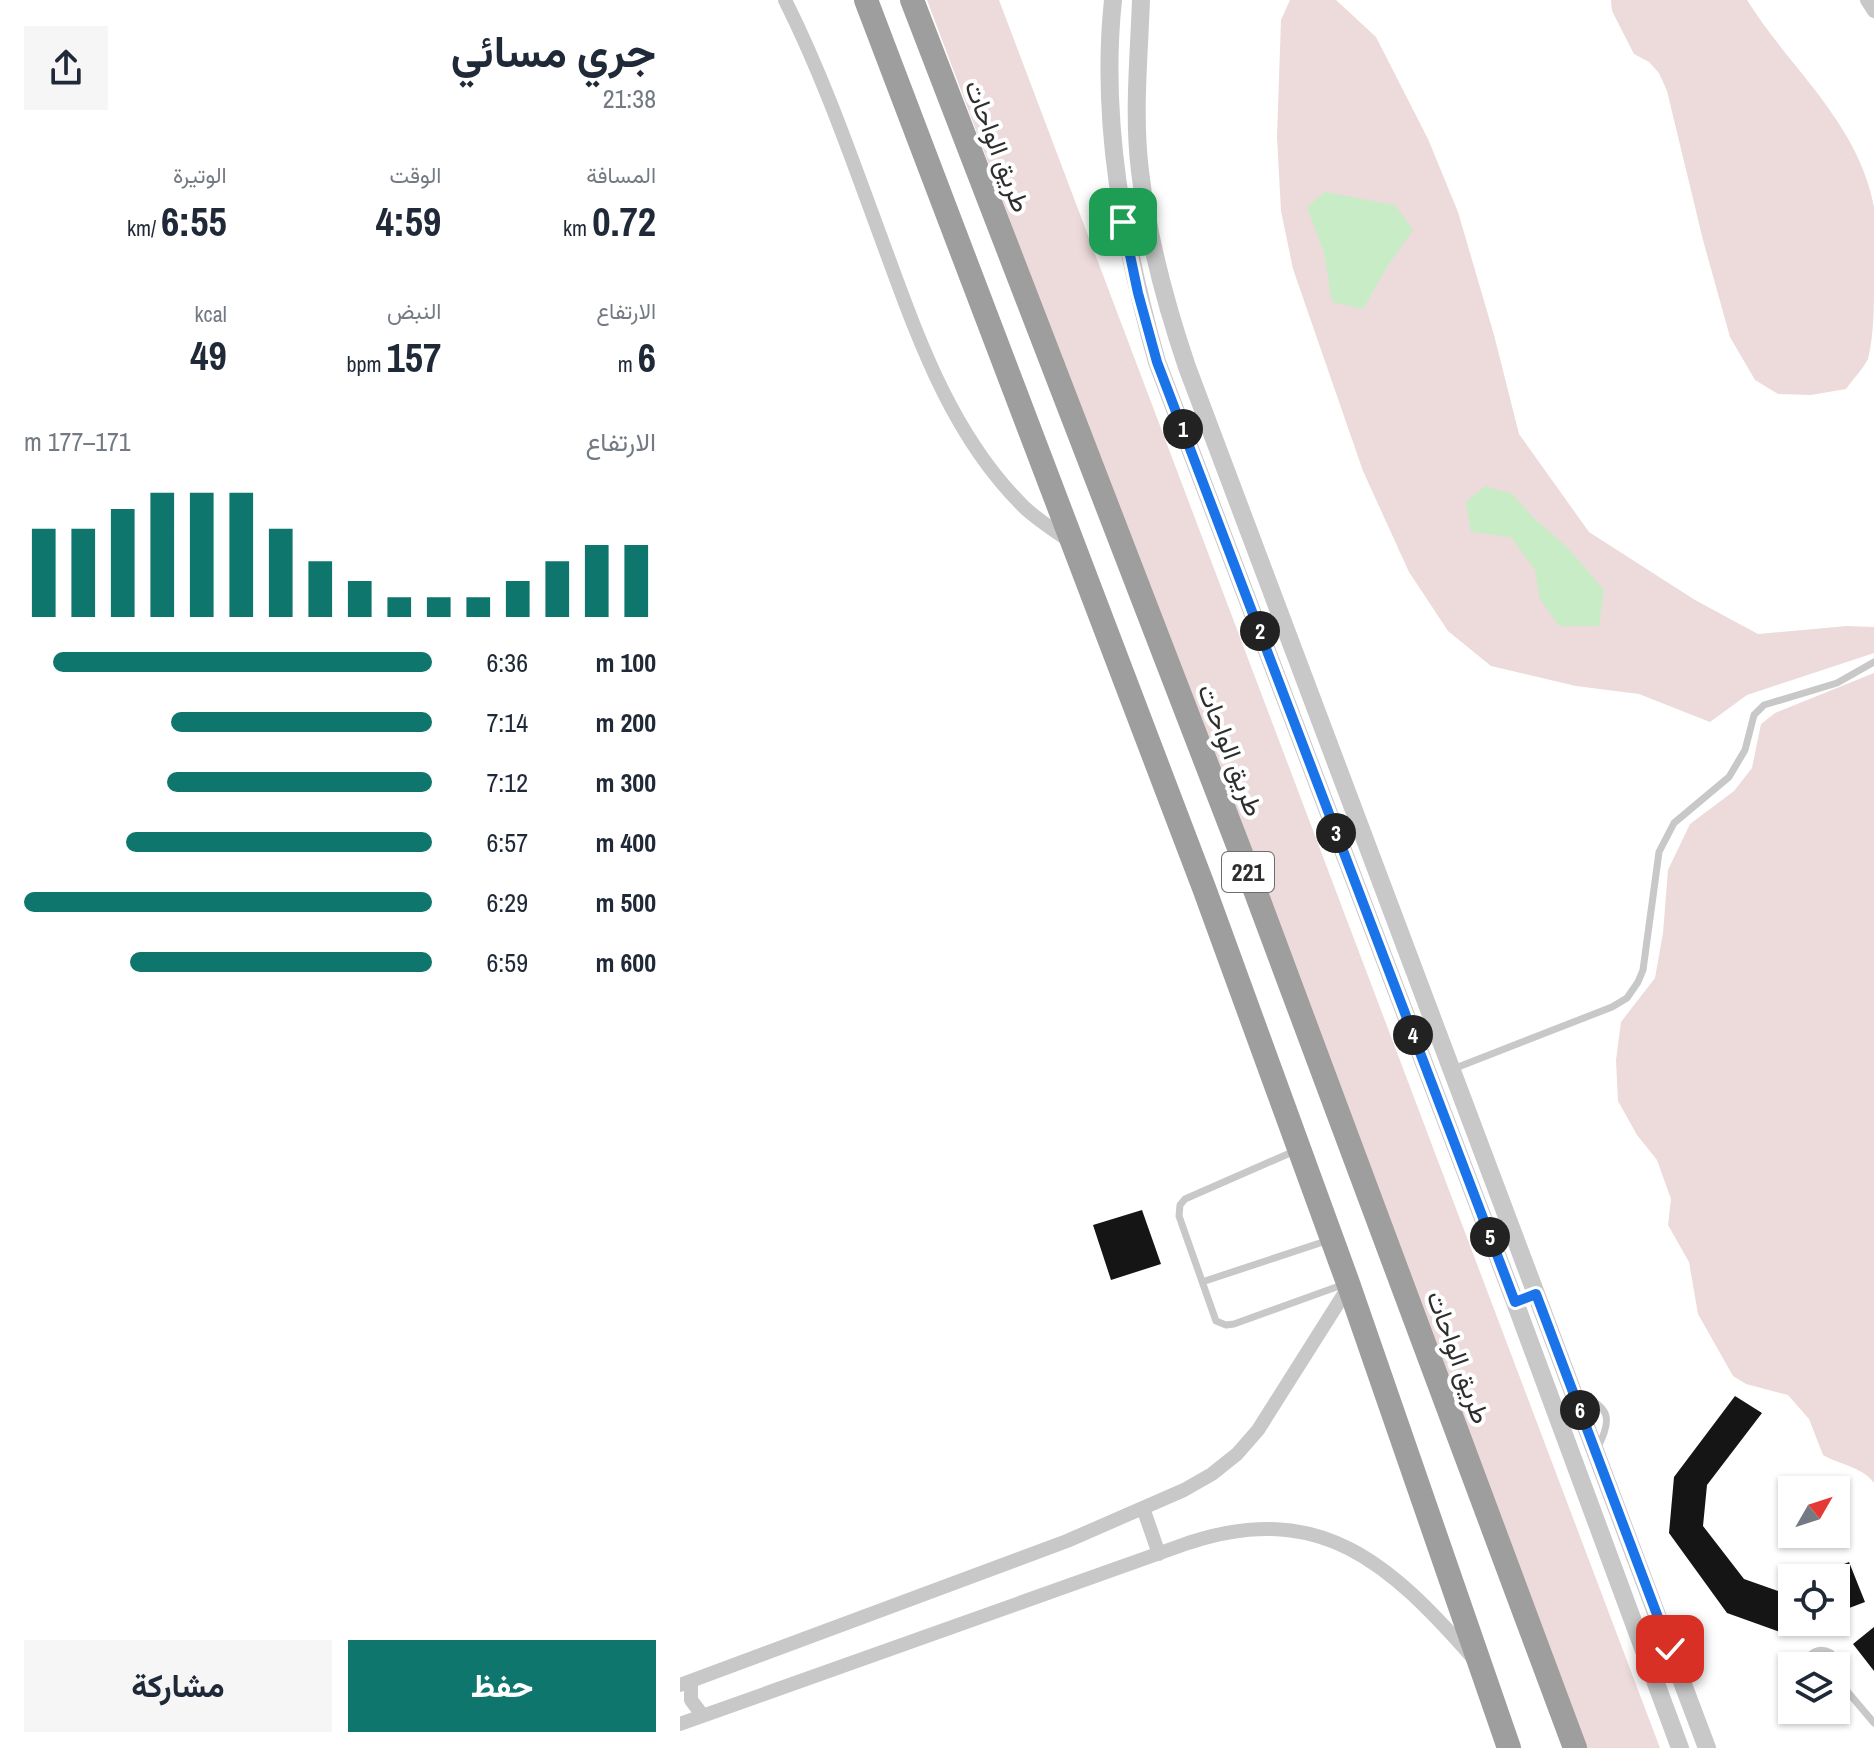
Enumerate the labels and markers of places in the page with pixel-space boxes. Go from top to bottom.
pin [1089,188,1157,256]
pin: 1 [1163,409,1203,449]
pin: 2 [1240,611,1280,651]
pin: 3 [1316,813,1356,853]
pin: 4 [1393,1015,1433,1055]
pin: 5 [1470,1217,1510,1257]
pin: 6 [1560,1390,1600,1430]
pin [1636,1615,1704,1683]

